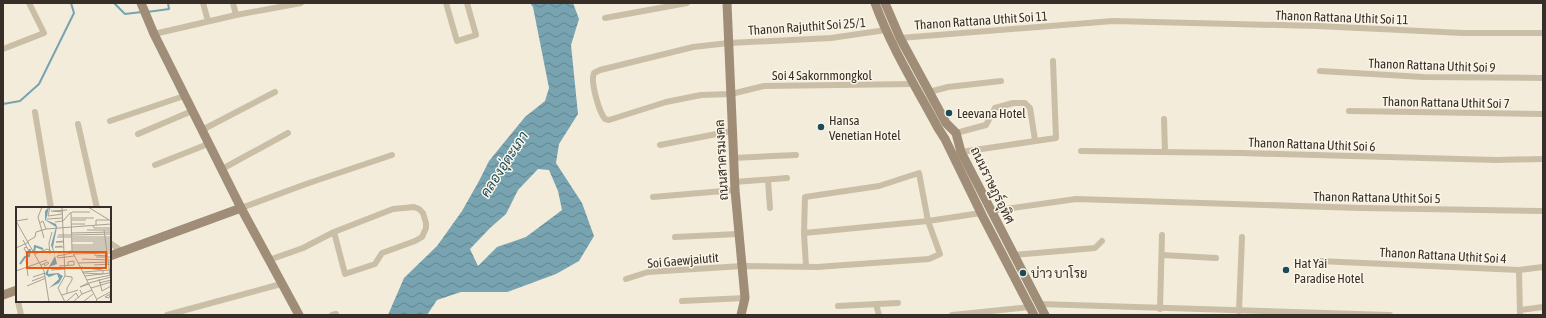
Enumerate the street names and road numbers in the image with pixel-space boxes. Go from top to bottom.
street label: Thanon Rattana Uthit Soi 11 [914,8,1048,33]
street label: Thanon Rattana Uthit Soi 11 [1275,8,1409,27]
street label: Thanon Rajuthit Soi 25/1 [748,15,866,38]
street label: Thanon Rattana Uthit Soi 9 [1368,56,1496,75]
street label: Soi 4 Sakornmongkol [772,68,872,83]
street label: Thanon Rattana Uthit Soi 7 [1382,94,1510,111]
street label: ถนนสาครมงคล [712,119,731,201]
street label: Thanon Rattana Uthit Soi 6 [1248,135,1376,154]
street label: ถนนราษฏร์อุทิศ [966,143,1020,227]
street label: Thanon Rattana Uthit Soi 5 [1313,189,1441,206]
street label: Thanon Rattana Uthit Soi 4 [1379,245,1507,266]
street label: Soi Gaewjaiutit [647,250,720,271]

